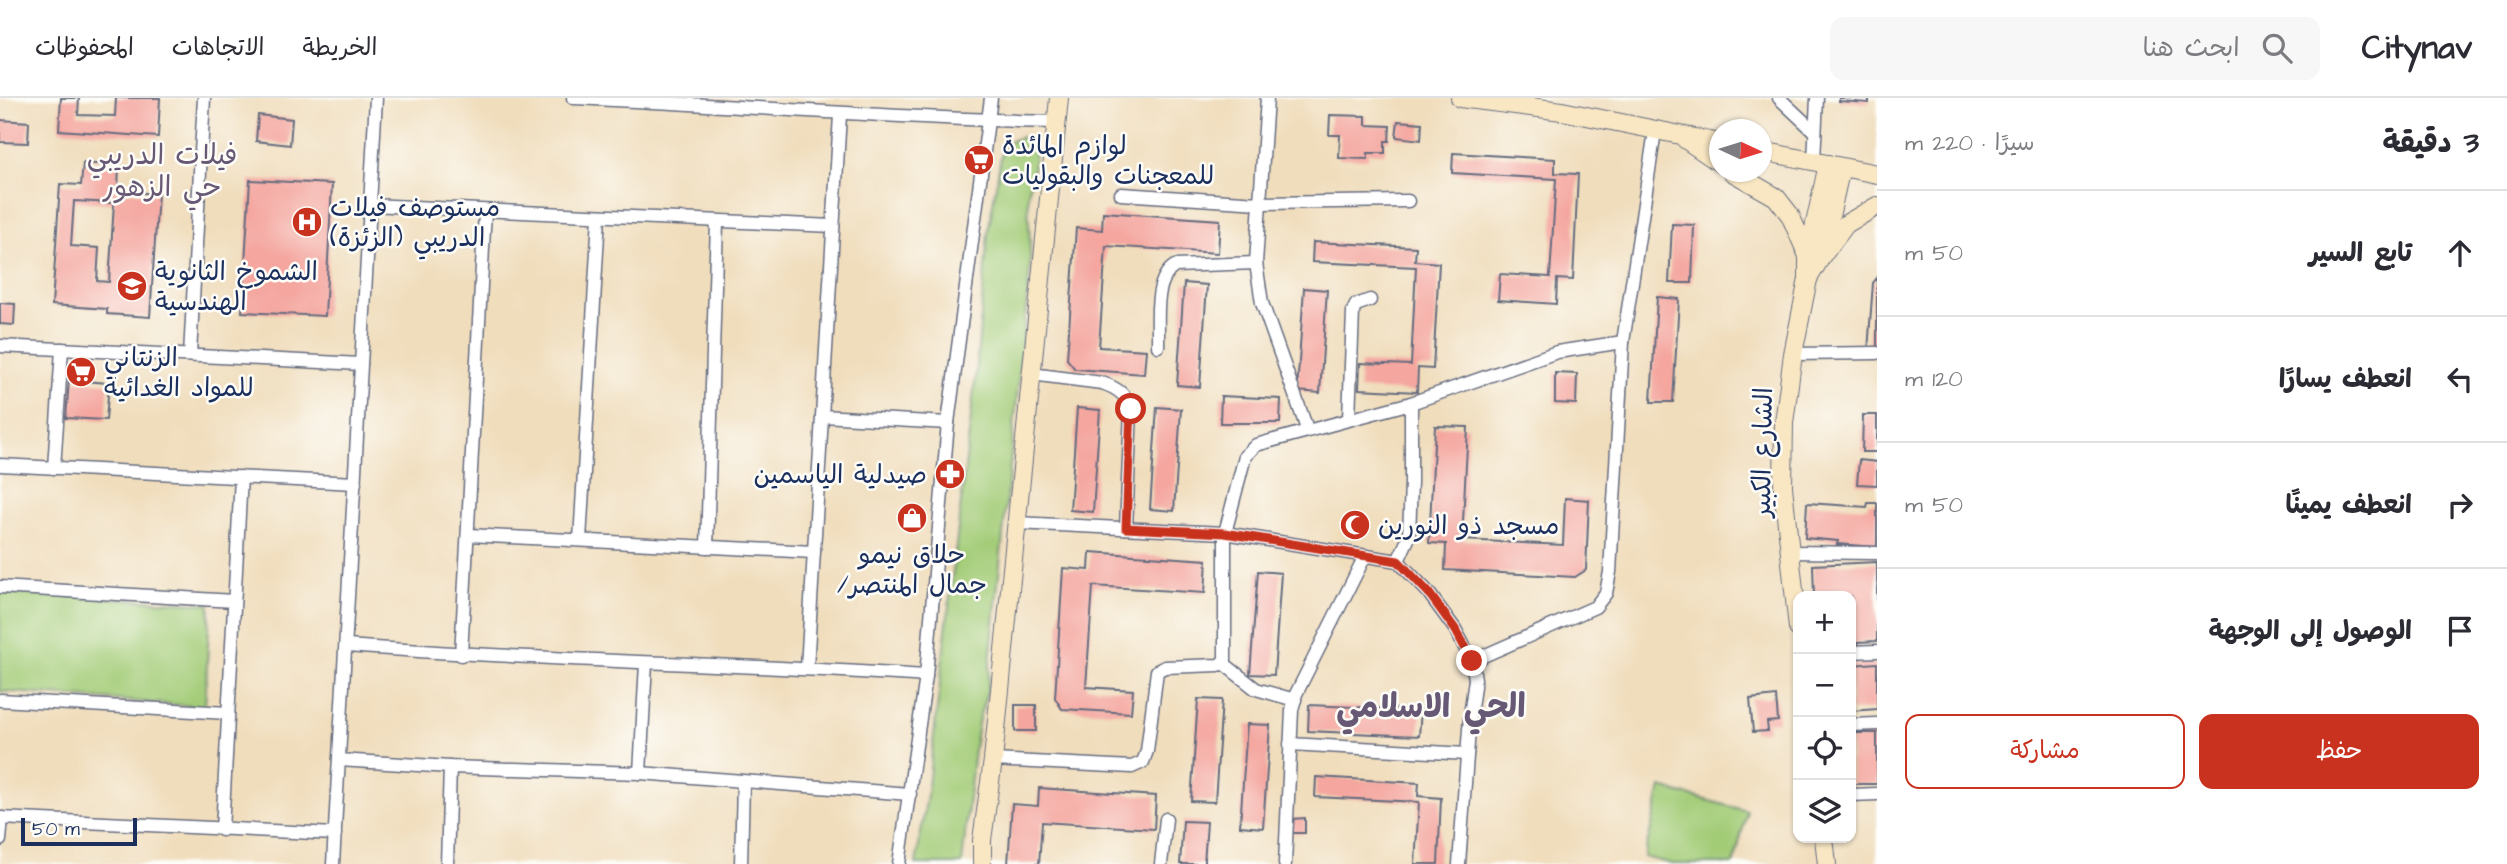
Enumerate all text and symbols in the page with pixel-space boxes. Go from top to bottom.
search box [1830,17,2320,80]
text: Citynav [2362,25,2472,71]
icon: search [2258,29,2296,67]
text: ابحث هنا [2142,30,2240,66]
text: المحفوظات [35,31,134,65]
text: الاتجاهات [172,31,265,65]
text: الخريطة [303,31,377,65]
north arrow [1709,119,1772,182]
text: 3 دقيقة [2383,122,2479,164]
text: سيرًا · 220 m [1905,127,2035,159]
place label: لوازم المائدة للمعجنات والبقوليات [1002,128,1214,194]
district label: فيلات الدريبي حي الزهور [87,136,237,211]
supermarket icon: لوازم المائدة للمعجنات والبقوليات [962,143,996,177]
place label: مستوصف فيلات الدريبي (الزئزة) [330,190,500,260]
hospital icon: مستوصف فيلات الدريبي (الزئزة) [290,205,324,239]
icon: ahead [2441,234,2479,272]
text: تابع السير [2309,235,2412,271]
text: 50 m [1905,237,1963,269]
place label: الشموخ الثانوية الهندسية [155,254,318,320]
school or university icon: الشموخ الثانوية الهندسية [115,269,149,303]
place label: الزنتاني للمواد الغدائية [104,340,254,406]
supermarket icon: الزنتاني للمواد الغدائية [64,355,98,389]
icon: left [2441,360,2479,398]
text: انعطف يسارًا [2279,361,2412,397]
text: 120 m [1905,363,1963,395]
street label: الشارع الكبير [1744,387,1782,519]
route start [1115,393,1146,424]
place label: صيدلية الياسمين [753,457,927,493]
pharmacy icon: صيدلية الياسمين [933,457,967,491]
icon: right [2441,486,2479,524]
text: انعطف يمينًا [2285,487,2412,523]
text: 50 m [1905,489,1963,521]
shop icon: حلاق نيمو /جمال المنتصر [895,501,929,535]
mosque icon: مسجد ذو النورين [1338,508,1372,542]
place label: مسجد ذو النورين [1378,508,1560,544]
place label: حلاق نيمو /جمال المنتصر [837,537,987,603]
map controls [1793,591,1856,843]
button: + [1793,591,1856,654]
icon: arrive [2441,612,2479,650]
text: الوصول إلى الوجهة [2208,613,2412,649]
route end [1456,645,1487,676]
button: − [1793,654,1856,717]
district label: الحي الاسلامي [1336,684,1526,735]
button: مشاركة [1905,714,2185,789]
button: حفظ [2199,714,2479,789]
button: locate [1793,717,1856,780]
button: layers [1793,780,1856,843]
scale bar [21,815,136,847]
text: 50 m [32,816,80,843]

